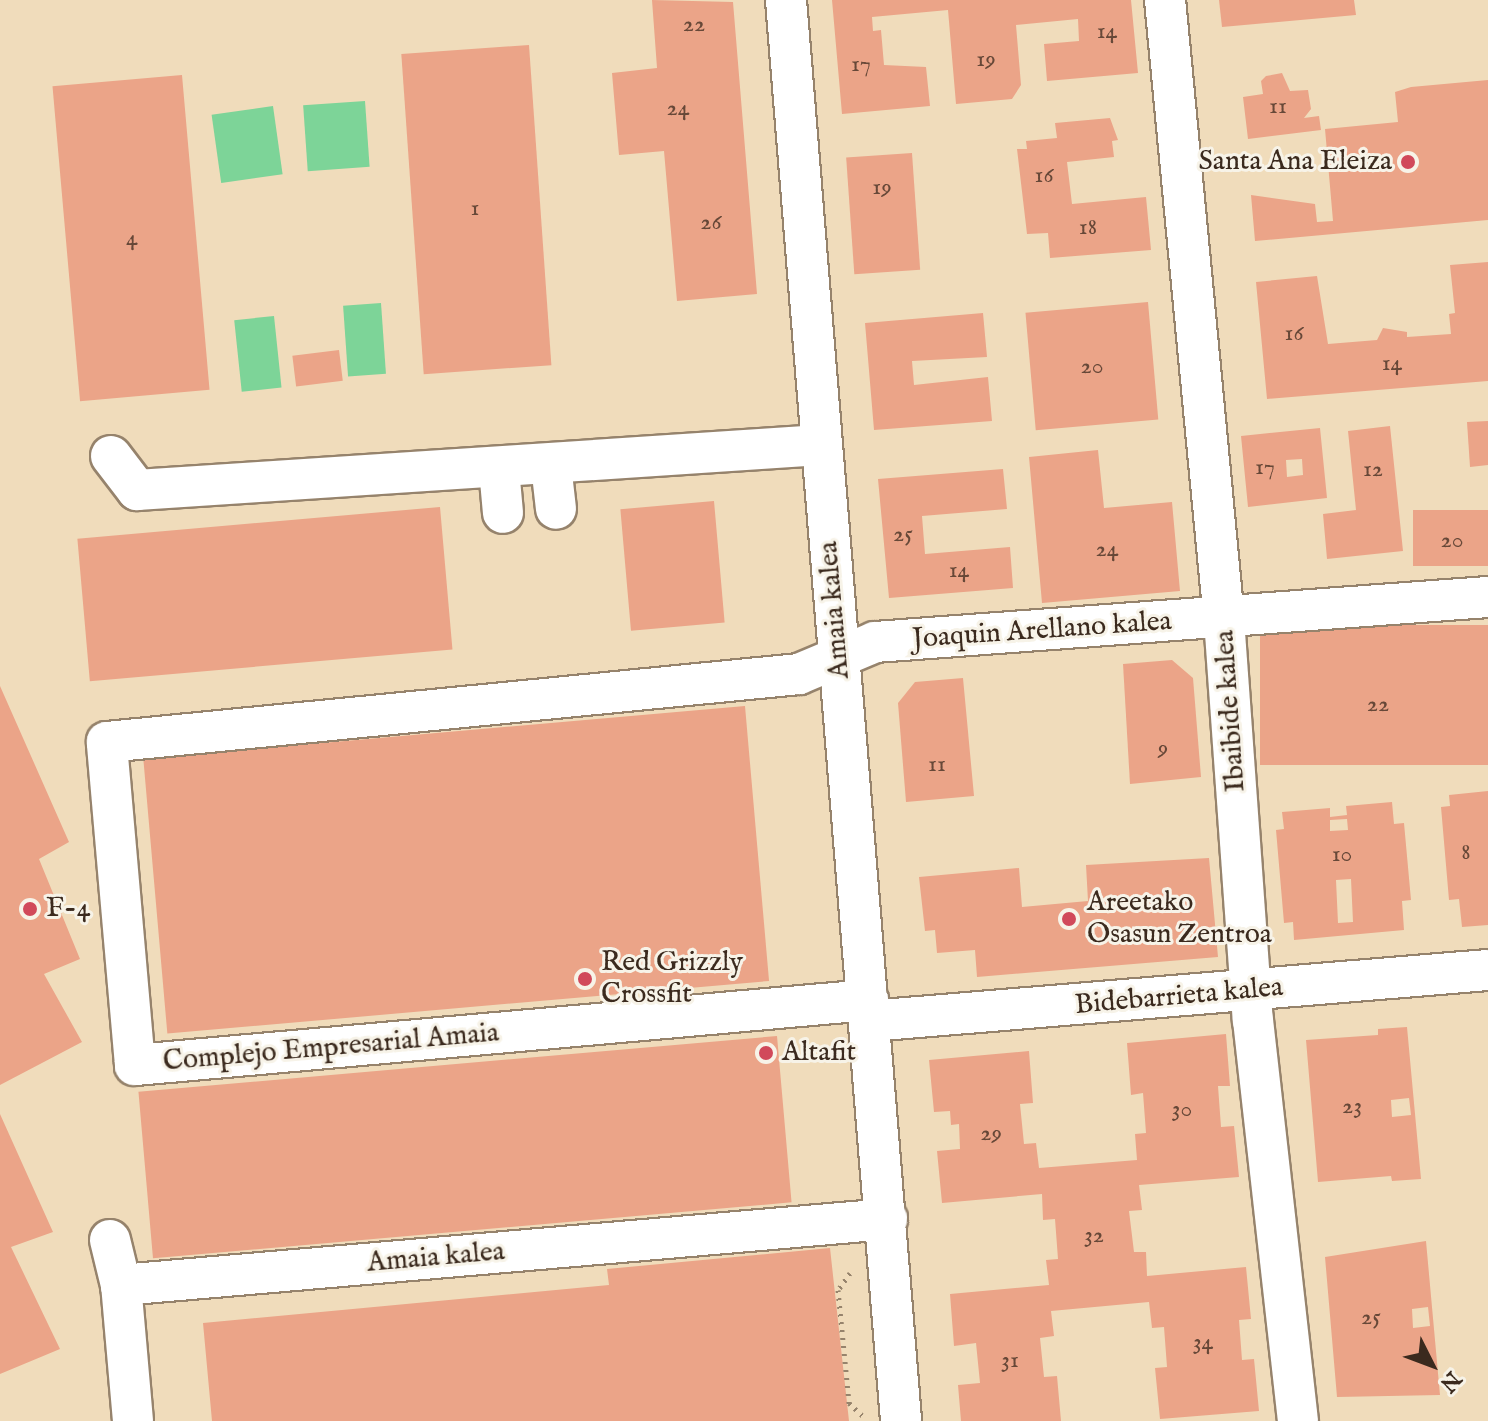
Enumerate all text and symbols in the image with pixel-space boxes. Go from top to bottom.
house number: 22 [683,11,705,39]
house number: 14 [1097,18,1117,46]
house number: 19 [976,46,996,74]
house number: 17 [851,51,871,79]
house number: 11 [1269,93,1287,121]
house number: 24 [666,95,690,123]
place label: Santa Ana Eleiza [1199,145,1392,179]
marker: Santa Ana Eleiza [1399,153,1417,171]
house number: 16 [1034,162,1054,190]
house number: 19 [872,174,892,202]
house number: 1 [471,195,479,223]
house number: 26 [700,209,722,237]
house number: 18 [1079,214,1097,242]
house number: 4 [126,225,138,253]
house number: 16 [1284,320,1304,348]
house number: 14 [1382,350,1402,378]
house number: 20 [1080,353,1104,381]
house number: 17 [1255,454,1275,482]
house number: 12 [1363,456,1383,484]
house number: 25 [893,521,913,549]
house number: 20 [1440,527,1464,555]
house number: 24 [1095,536,1119,564]
street label: Amaia kalea [812,540,858,680]
house number: 14 [949,557,969,585]
street label: Joaquin Arellano kalea [911,605,1173,657]
street label: Ibaibide kalea [1209,629,1253,793]
house number: 22 [1367,691,1389,719]
house number: 9 [1158,735,1168,763]
house number: 11 [928,751,946,779]
house number: 8 [1461,839,1471,867]
house number: 10 [1332,841,1352,869]
place label: Areetako Osasun Zentroa [1087,886,1272,952]
place label: F-4 [46,892,91,926]
marker: F-4 [21,900,39,918]
marker: Areetako Osasun Zentroa [1058,908,1080,930]
place label: Red Grizzly Crossfit [601,946,743,1012]
marker: Red Grizzly Crossfit [576,970,594,988]
street label: Bidebarrieta kalea [1073,971,1285,1023]
street label: Complejo Empresarial Amaia [162,1017,500,1079]
place label: Altafit [782,1036,856,1070]
marker: Altafit [757,1044,775,1062]
house number: 23 [1342,1093,1362,1121]
house number: 30 [1172,1096,1192,1124]
house number: 29 [980,1120,1002,1148]
house number: 32 [1084,1222,1104,1250]
street label: Amaia kalea [366,1235,506,1281]
house number: 25 [1361,1304,1381,1332]
north arrow [1392,1325,1472,1405]
house number: 34 [1193,1329,1213,1357]
house number: 31 [1001,1347,1019,1375]
text: N [1433,1365,1467,1397]

